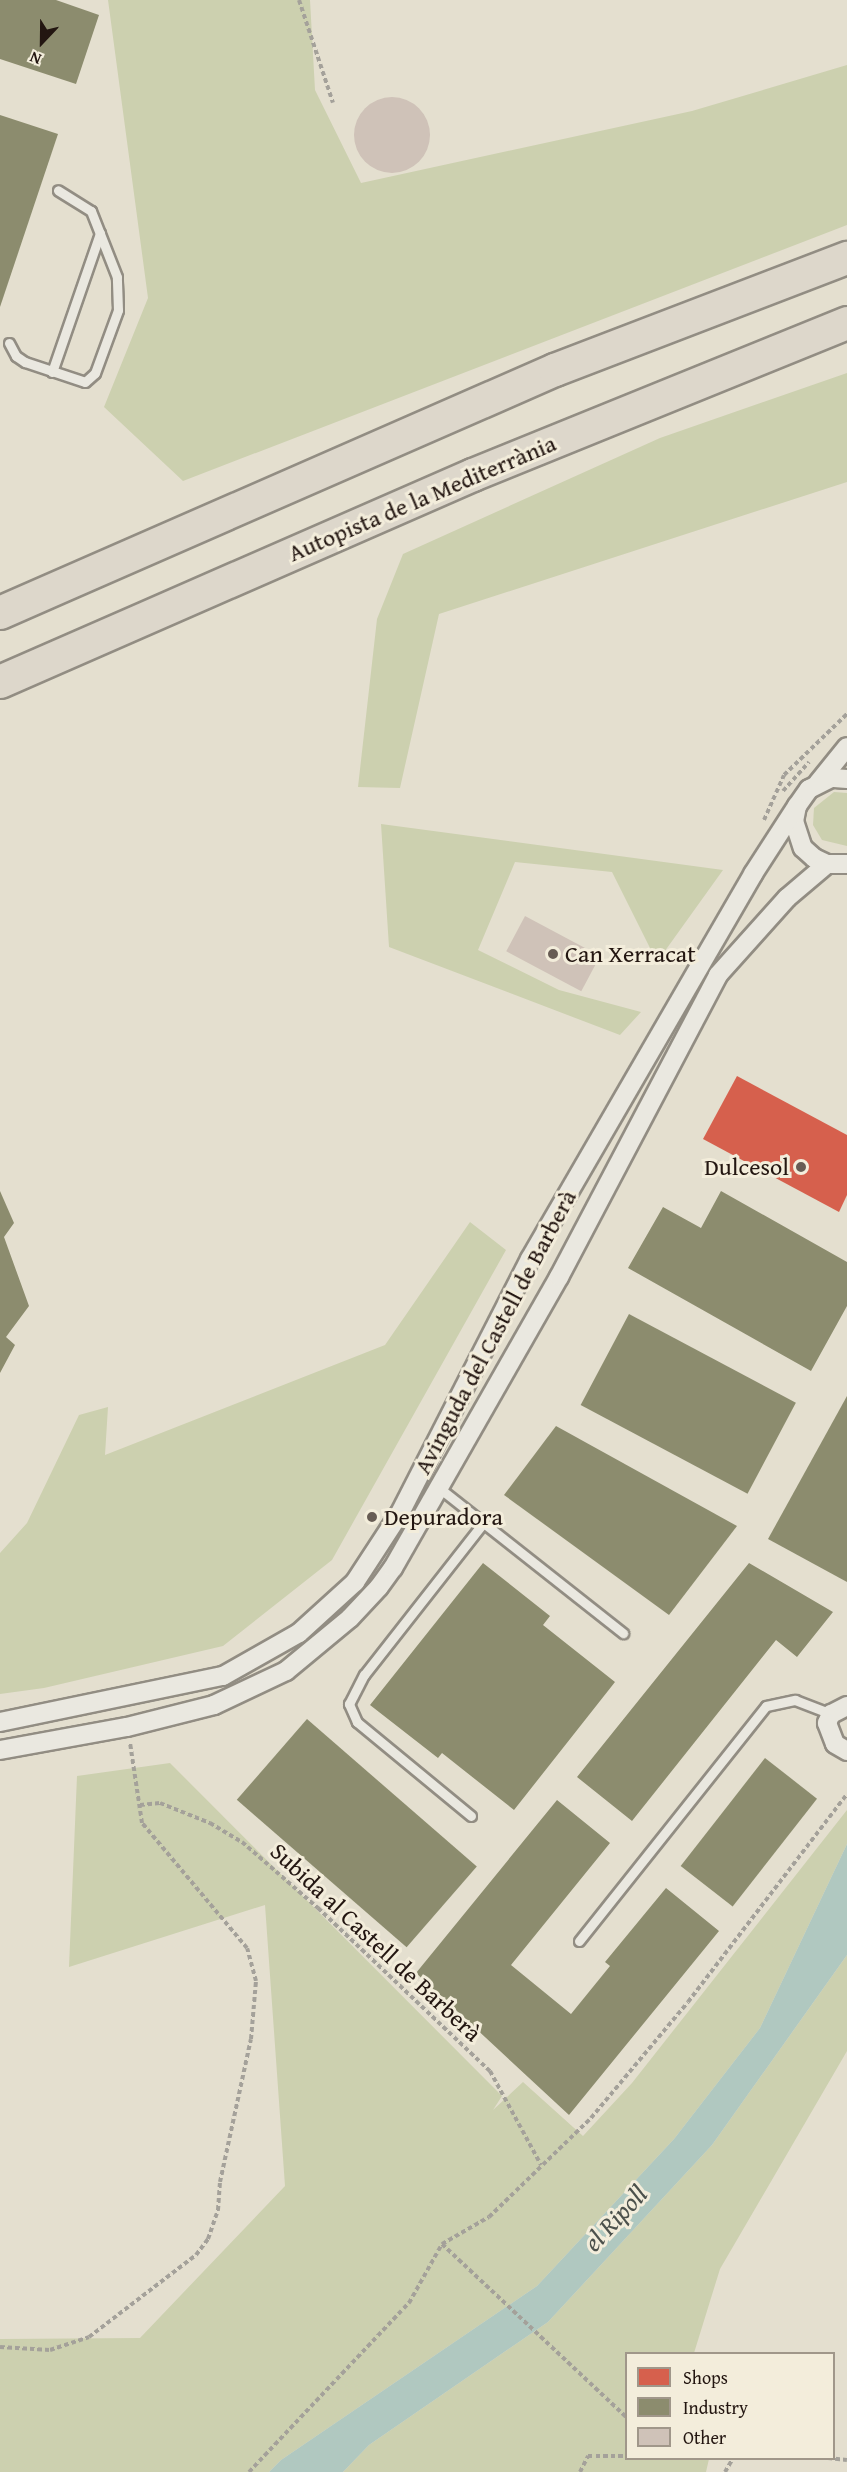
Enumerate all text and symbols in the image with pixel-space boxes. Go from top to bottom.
north arrow [12,12,72,72]
text: N [26,46,45,72]
street label: Autopista de la Mediterrània [284,428,560,568]
place label: Can Xerracat [565,940,696,968]
marker: Can Xerracat [546,947,560,961]
place label: Dulcesol [704,1153,789,1181]
marker: Dulcesol [794,1160,808,1174]
street label: Avinguda del Castell de Barberà [408,1185,582,1479]
place label: Depuradora [384,1503,503,1531]
marker: Depuradora [365,1510,379,1524]
street label: Subida al Castell de Barberà [264,1837,488,2047]
water label: el Ripoll [577,2178,653,2258]
legend [625,2352,835,2460]
text: Shops [683,2364,728,2391]
text: Industry [683,2394,748,2421]
text: Other [683,2424,726,2451]

